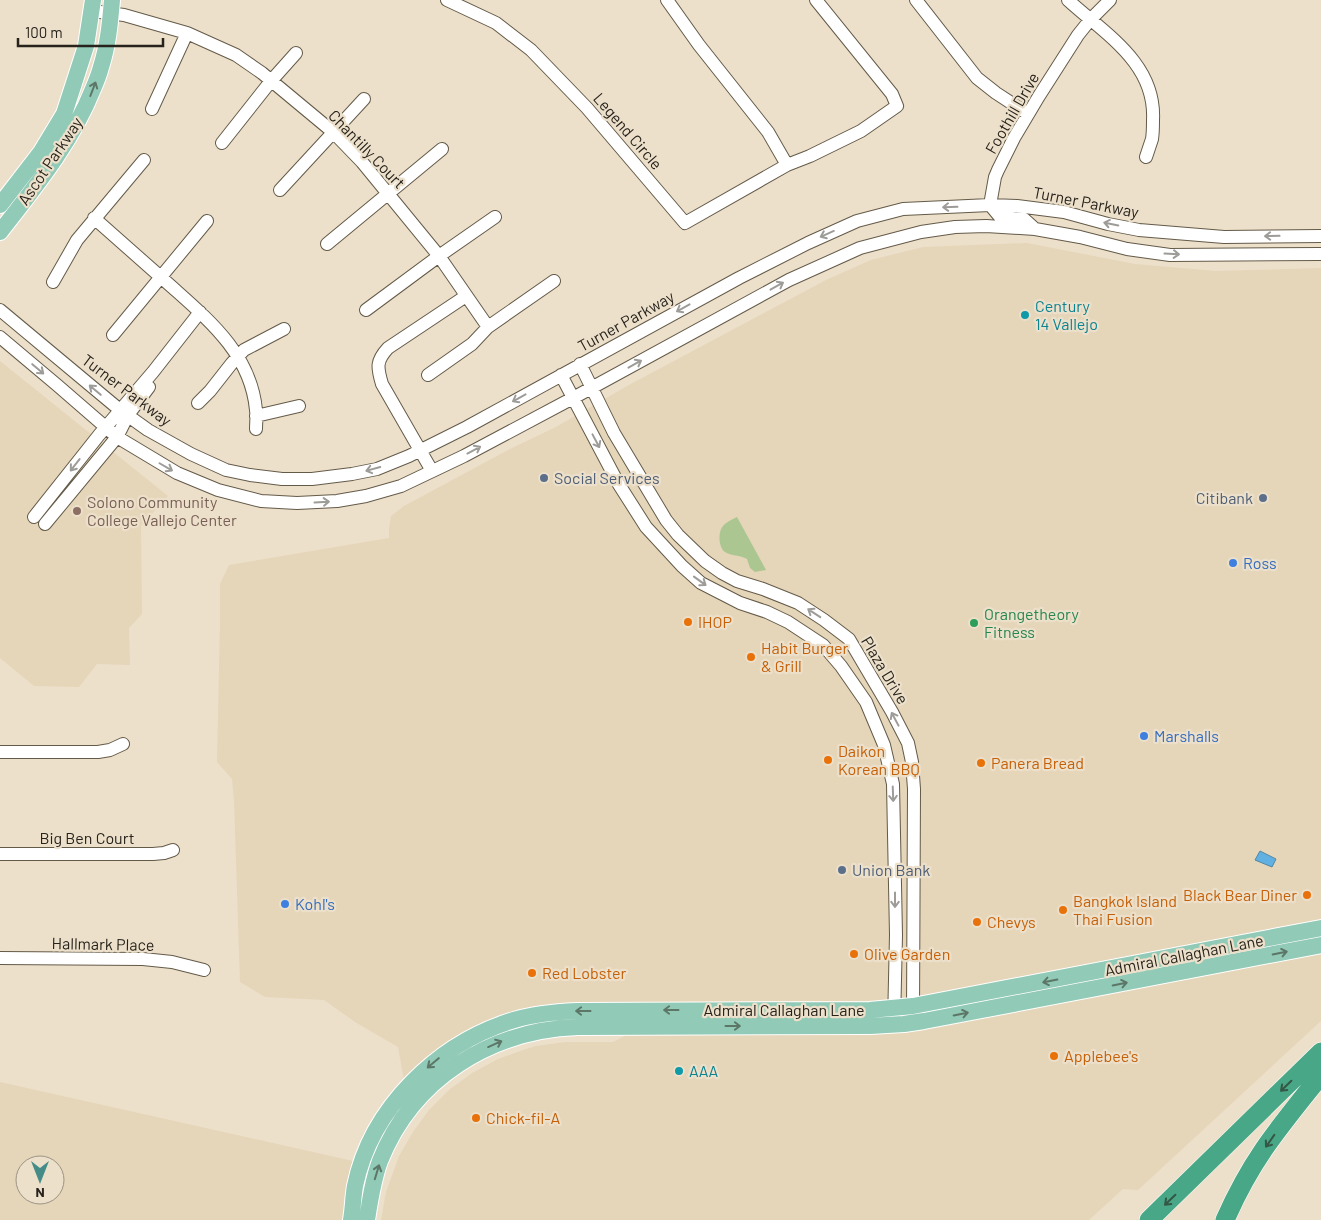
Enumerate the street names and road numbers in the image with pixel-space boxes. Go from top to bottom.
street label: Foothill Drive [981,69,1042,157]
street label: Legend Circle [590,89,667,173]
street label: Chantilly Court [325,105,410,192]
street label: Ascot Parkway [13,113,86,208]
street label: Turner Parkway [1032,182,1141,221]
street label: Turner Parkway [574,286,678,355]
street label: Turner Parkway [79,350,176,430]
street label: Plaza Drive [858,632,913,707]
street label: Big Ben Court [39,828,135,847]
street label: Admiral Callaghan Lane [1103,930,1265,979]
street label: Hallmark Place [52,933,154,954]
street label: Admiral Callaghan Lane [703,1000,865,1019]

